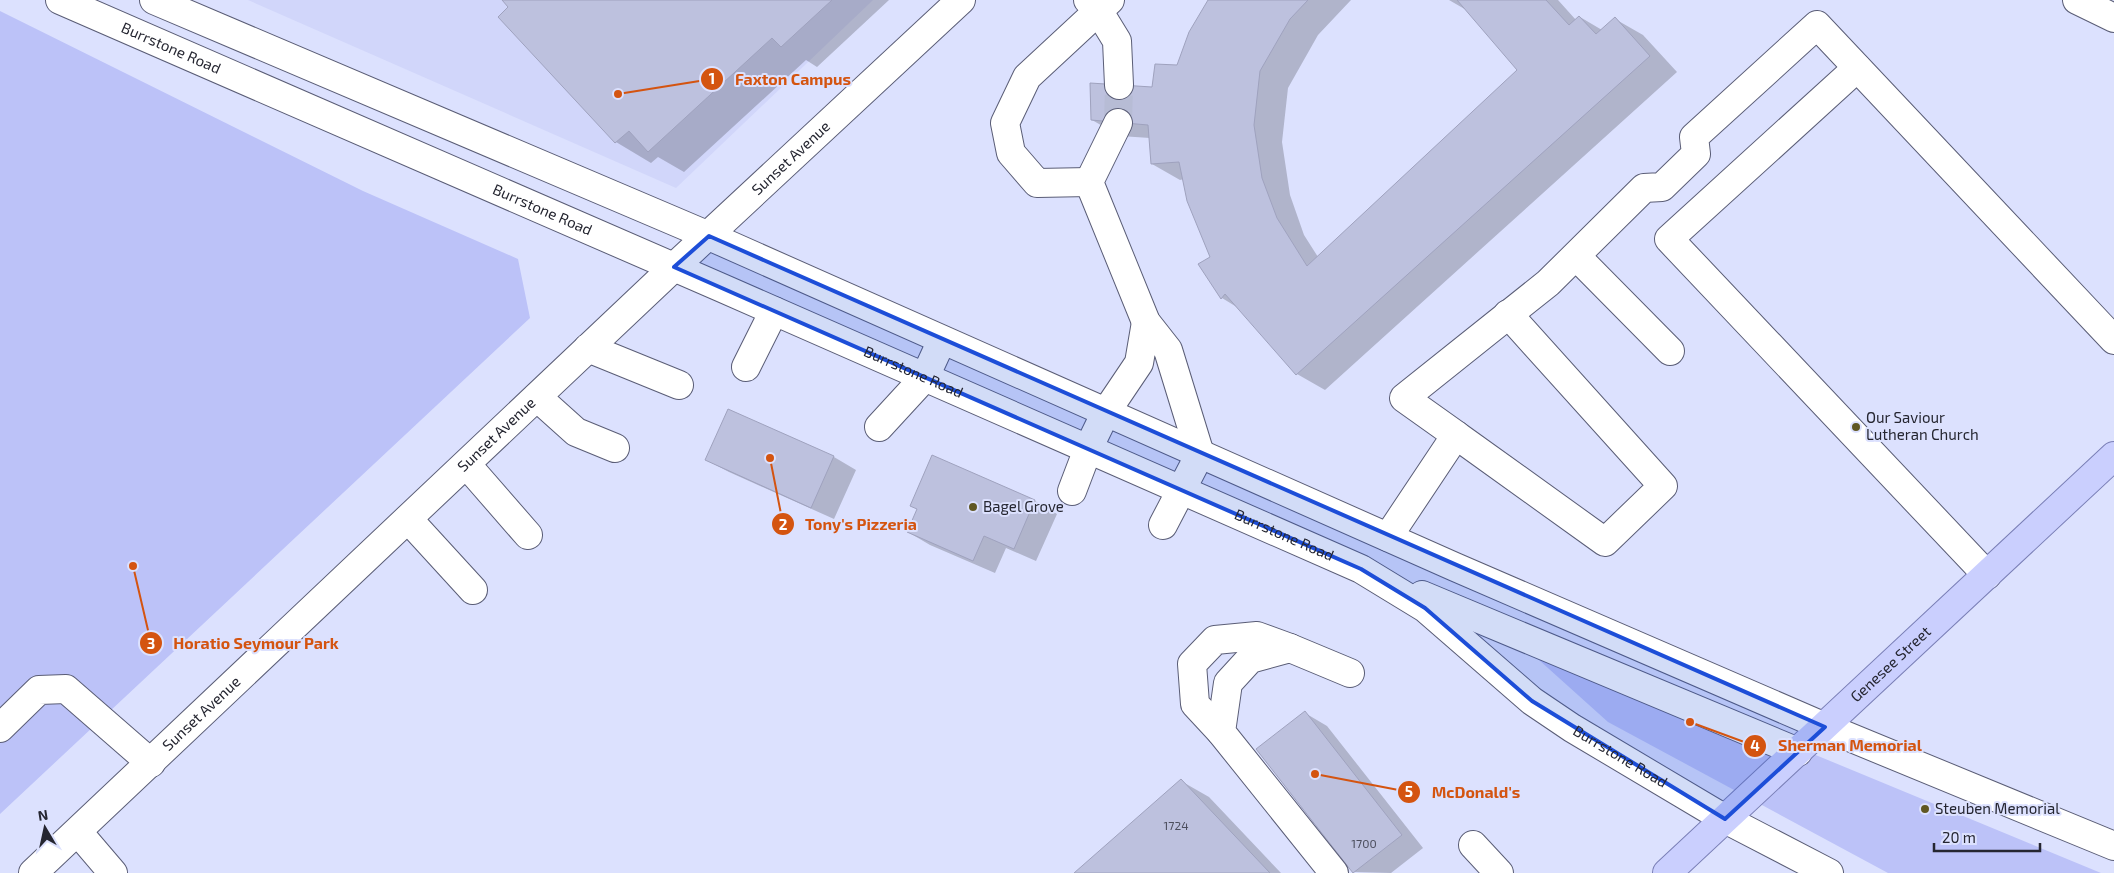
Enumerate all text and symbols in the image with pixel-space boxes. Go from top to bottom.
street label: Burrstone Road [119,18,224,77]
callout: Faxton Campus [700,64,861,95]
text: 1 [709,69,715,87]
text: Faxton Campus [735,69,851,88]
street label: Sunset Avenue [747,117,833,198]
street label: Burrstone Road [490,179,595,238]
street label: Burrstone Road [861,342,966,401]
street label: Sunset Avenue [453,393,539,475]
place label: Our Saviour Lutheran Church [1866,408,1979,443]
marker: Our Saviour Lutheran Church [1850,421,1862,433]
place label: Bagel Grove [983,497,1064,515]
marker: Bagel Grove [967,501,979,513]
street label: Burrstone Road [1232,505,1337,564]
callout: Tony's Pizzeria [770,509,927,540]
text: Tony's Pizzeria [805,514,917,534]
text: 2 [779,515,788,533]
street label: Genesee Street [1846,622,1934,705]
callout: Horatio Seymour Park [138,628,349,659]
text: Horatio Seymour Park [173,633,339,653]
text: 3 [147,634,155,652]
street label: Sunset Avenue [158,672,244,754]
street label: Burrstone Road [1570,721,1671,791]
callout: Sherman Memorial [1743,730,1932,761]
text: Sherman Memorial [1778,735,1923,754]
text: 4 [1750,736,1760,754]
callout: McDonald's [1396,777,1530,808]
text: 5 [1405,782,1413,800]
text: McDonald's [1432,782,1520,801]
place label: Steuben Memorial [1935,799,2060,817]
north arrow [20,803,70,853]
marker: Steuben Memorial [1919,803,1931,815]
text: N [37,805,49,824]
house number: 1724 [1163,818,1189,832]
scale bar [1934,820,2040,852]
text: 20 m [1942,828,1976,846]
house number: 1700 [1351,836,1377,850]

